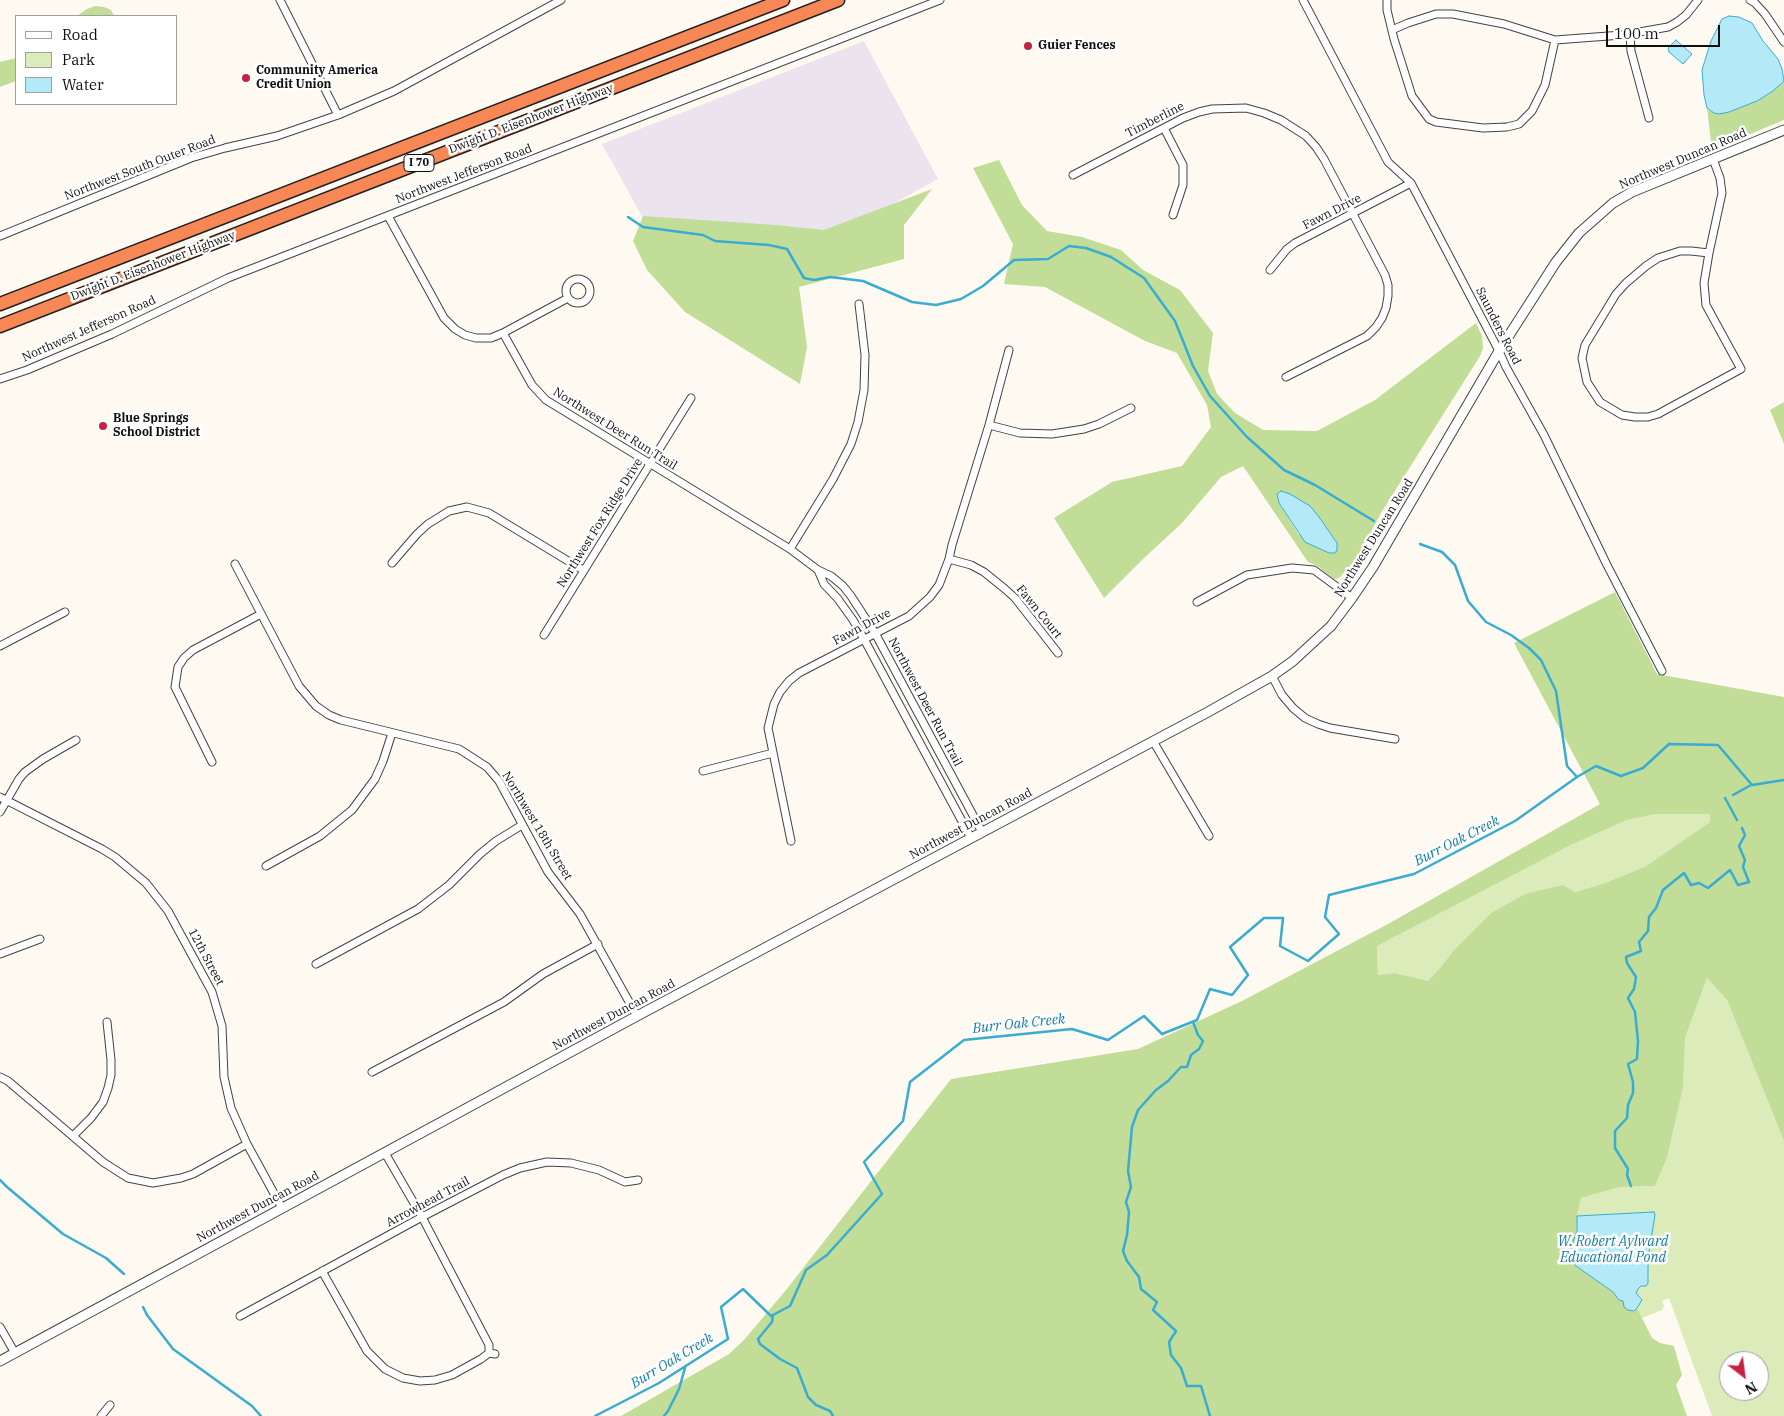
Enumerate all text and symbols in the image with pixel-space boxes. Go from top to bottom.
legend [15,15,178,105]
scale bar [1609,15,1723,47]
text: 100 m [1614,24,1659,43]
text: Road [62,25,98,44]
place label: Guier Fences [1038,39,1116,53]
marker: Guier Fences [1022,40,1034,52]
text: Park [62,50,95,69]
place label: Community America Credit Union [256,64,378,92]
marker: Community America Credit Union [240,72,252,84]
text: Water [62,75,104,94]
street label: Dwight D. Eisenhower Highway [447,81,615,157]
street label: Timberline [1123,99,1187,141]
street label: Northwest Duncan Road [1617,126,1749,192]
street label: Northwest South Outer Road [62,132,218,204]
street label: Northwest Jefferson Road [394,141,534,207]
road number: I 70 [404,154,434,172]
street label: Fawn Drive [1300,191,1364,233]
street label: Dwight D. Eisenhower Highway [69,228,237,304]
street label: Saunders Road [1472,285,1524,367]
street label: Northwest Jefferson Road [20,293,158,365]
street label: Northwest Deer Run Trail [550,385,680,473]
place label: Blue Springs School District [113,412,200,440]
marker: Blue Springs School District [97,420,109,432]
street label: Northwest Fox Ridge Drive [554,456,646,590]
street label: Northwest Duncan Road [1332,476,1416,600]
street label: Fawn Court [1013,582,1065,642]
street label: Fawn Drive [831,606,893,648]
street label: Northwest Deer Run Trail [885,635,965,769]
street label: Northwest 18th Street [499,769,575,883]
street label: Northwest Duncan Road [907,786,1035,862]
water label: Burr Oak Creek [1412,812,1502,870]
street label: 12th Street [185,926,227,988]
street label: Northwest Duncan Road [550,977,678,1053]
water label: Burr Oak Creek [972,1011,1066,1037]
street label: Northwest Duncan Road [194,1169,322,1245]
street label: Arrowhead Trail [384,1174,472,1230]
water label: W. Robert Aylward Educational Pond [1558,1234,1668,1266]
water label: Burr Oak Creek [628,1330,716,1392]
north arrow [1719,1351,1769,1401]
text: N [1742,1378,1760,1399]

